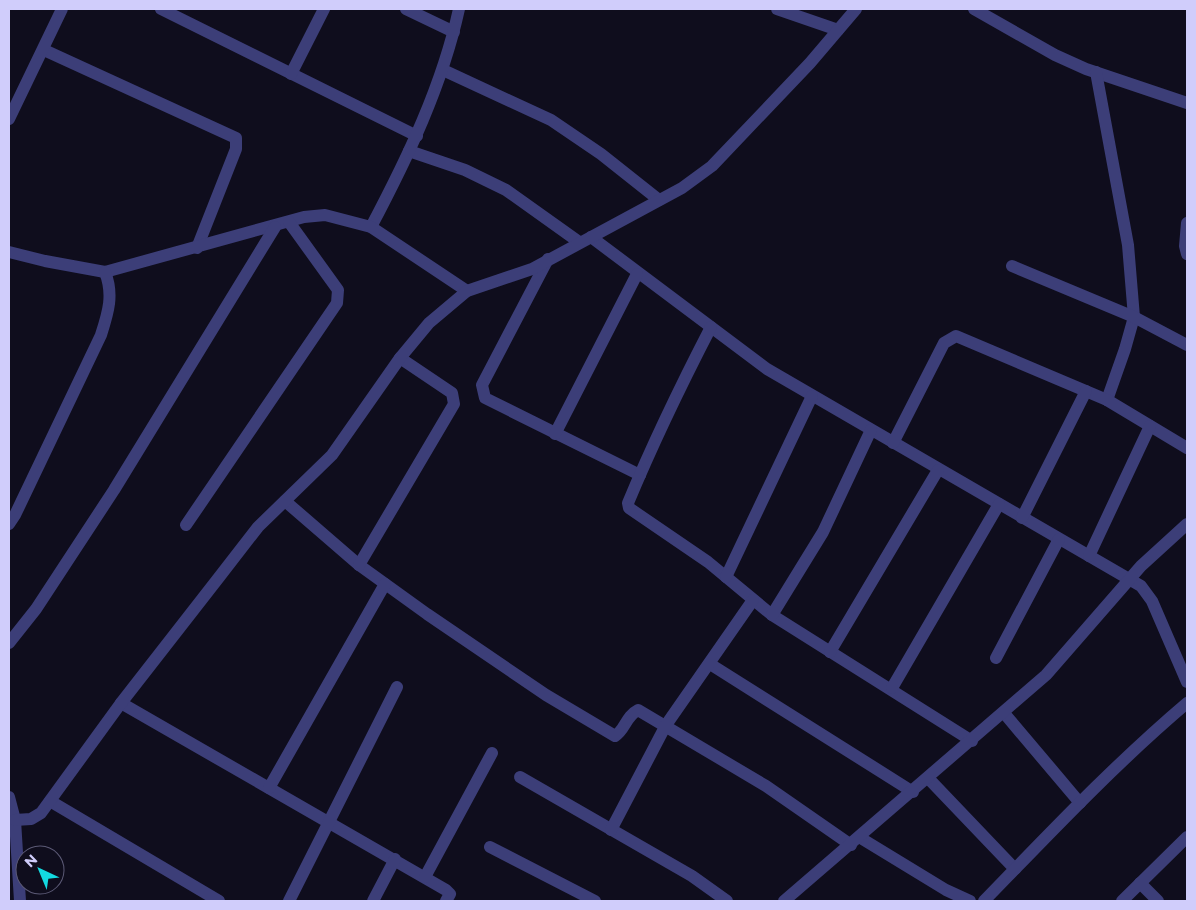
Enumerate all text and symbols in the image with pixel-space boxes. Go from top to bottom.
north arrow [15,845,65,895]
text: N [21,850,41,871]

